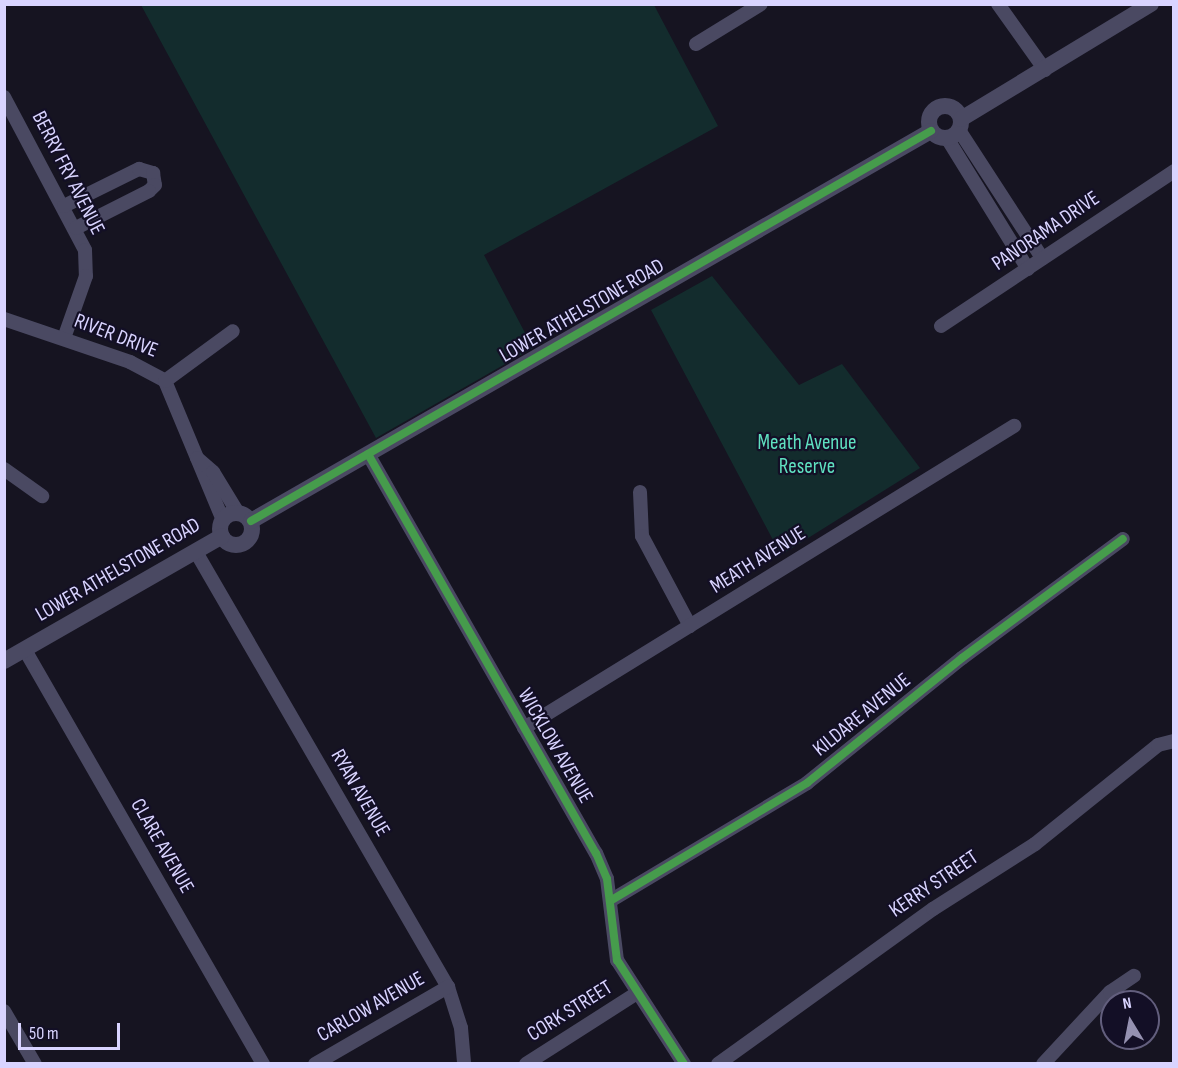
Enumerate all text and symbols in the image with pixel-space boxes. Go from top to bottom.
street label: BERRY FRY AVENUE [26,107,110,239]
street label: PANORAMA DRIVE [987,186,1105,276]
street label: LOWER ATHELSTONE ROAD [495,254,669,368]
street label: RIVER DRIVE [71,309,161,363]
park label: Meath Avenue Reserve [757,430,857,480]
street label: LOWER ATHELSTONE ROAD [31,513,205,627]
street label: MEATH AVENUE [706,521,810,599]
street label: KILDARE AVENUE [808,668,916,762]
street label: WICKLOW AVENUE [512,684,598,808]
street label: RYAN AVENUE [325,745,395,841]
street label: CLARE AVENUE [125,794,199,898]
street label: KERRY STREET [885,845,983,923]
street label: CARLOW AVENUE [313,966,429,1048]
street label: CORK STREET [523,975,617,1047]
north arrow [1100,990,1160,1050]
text: N [1121,994,1133,1014]
scale bar [21,1011,123,1049]
text: 50 m [29,1023,59,1044]

